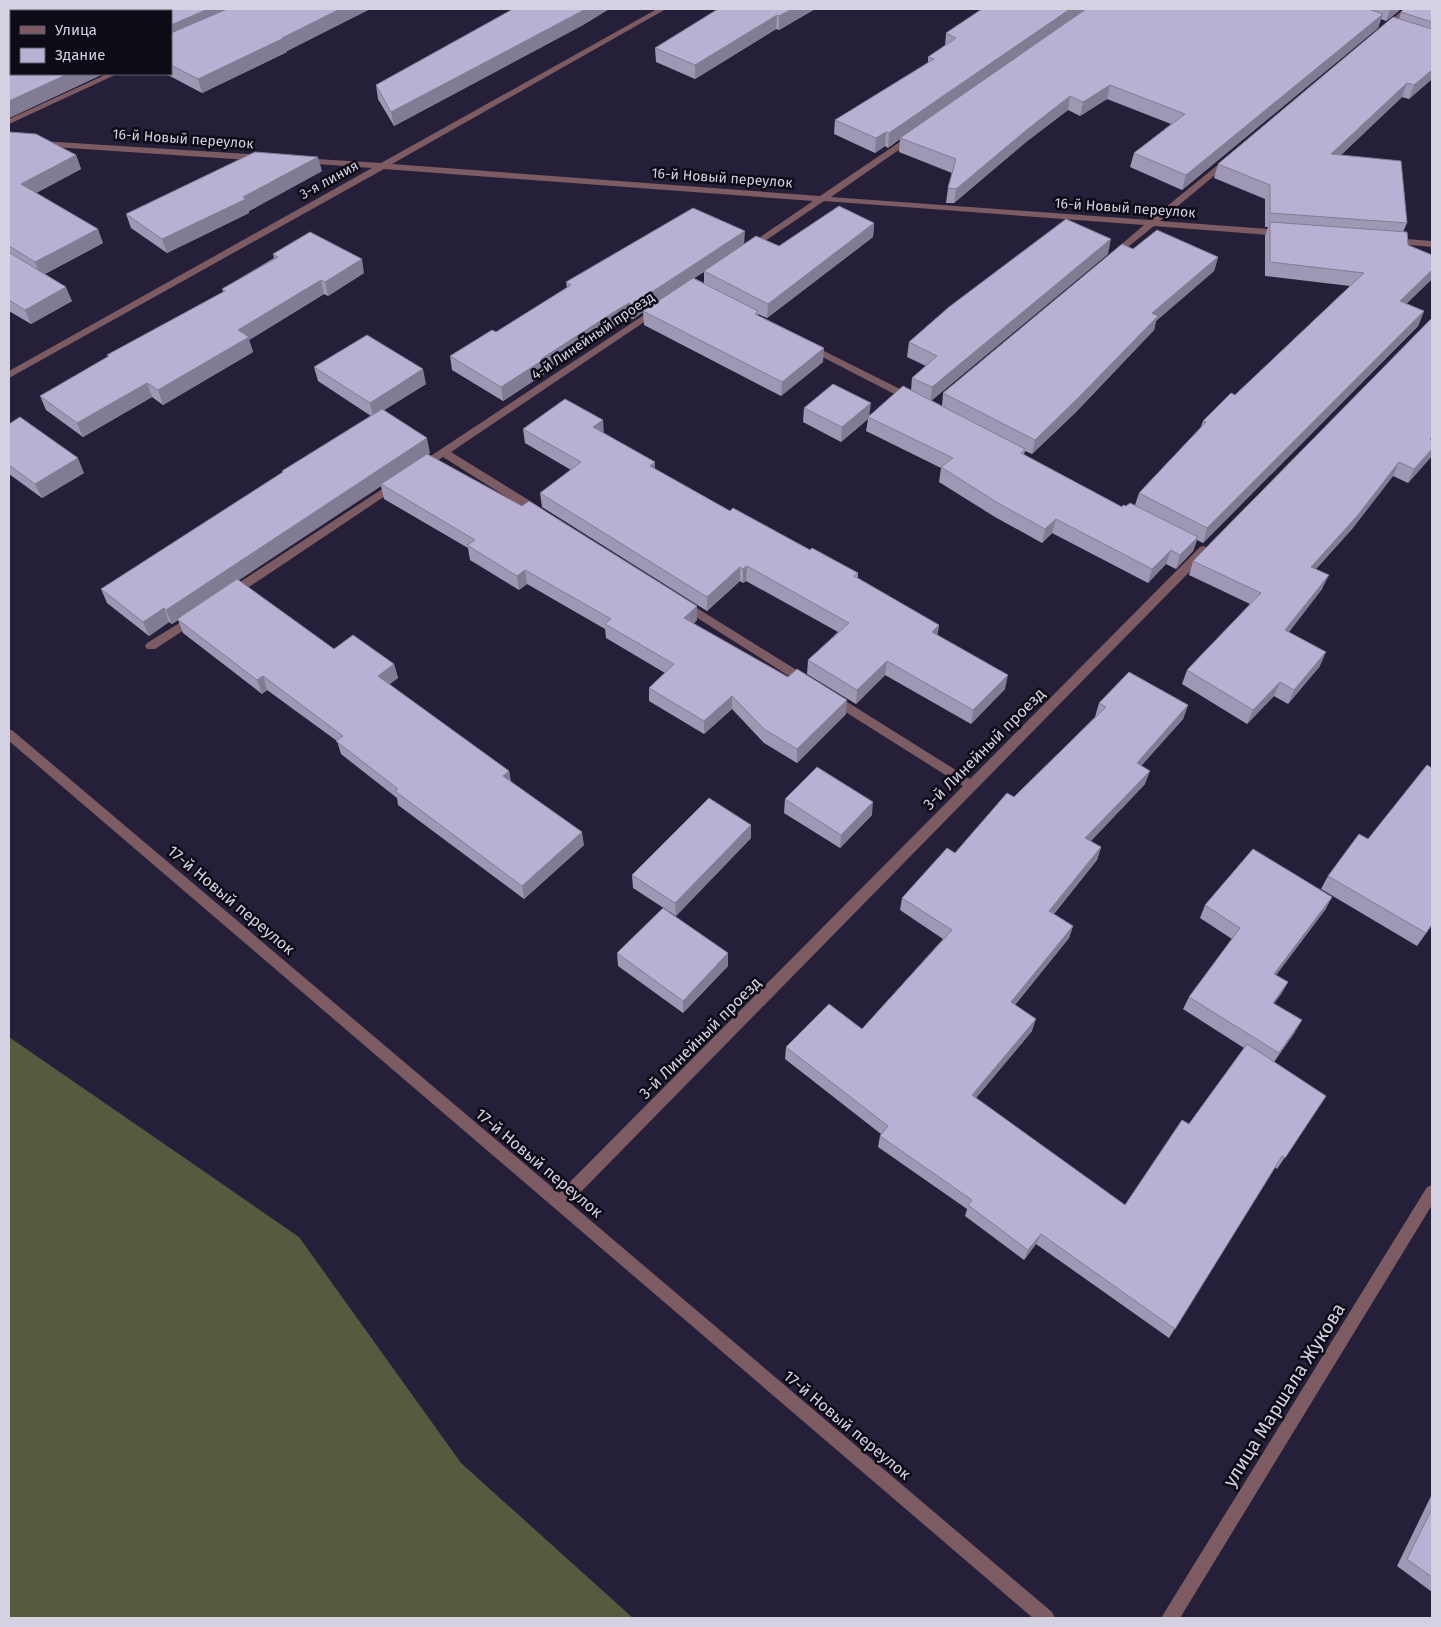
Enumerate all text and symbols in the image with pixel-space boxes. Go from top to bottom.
legend [10,10,172,75]
text: Улица [55,21,97,39]
text: Здание [55,46,105,64]
street label: 16-й Новый переулок [112,126,255,152]
street label: 3-я линия [297,157,361,203]
street label: 16-й Новый переулок [651,165,794,191]
street label: 16-й Новый переулок [1054,195,1197,221]
street label: 4-й Линейный проезд [528,288,658,383]
street label: 3-й Линейный проезд [919,684,1049,814]
street label: 17-й Новый переулок [164,841,299,959]
street label: 3-й Линейный проезд [635,973,765,1103]
street label: 17-й Новый переулок [472,1104,607,1222]
street label: улица Маршала Жукова [1218,1299,1350,1491]
street label: 17-й Новый переулок [780,1366,915,1484]

